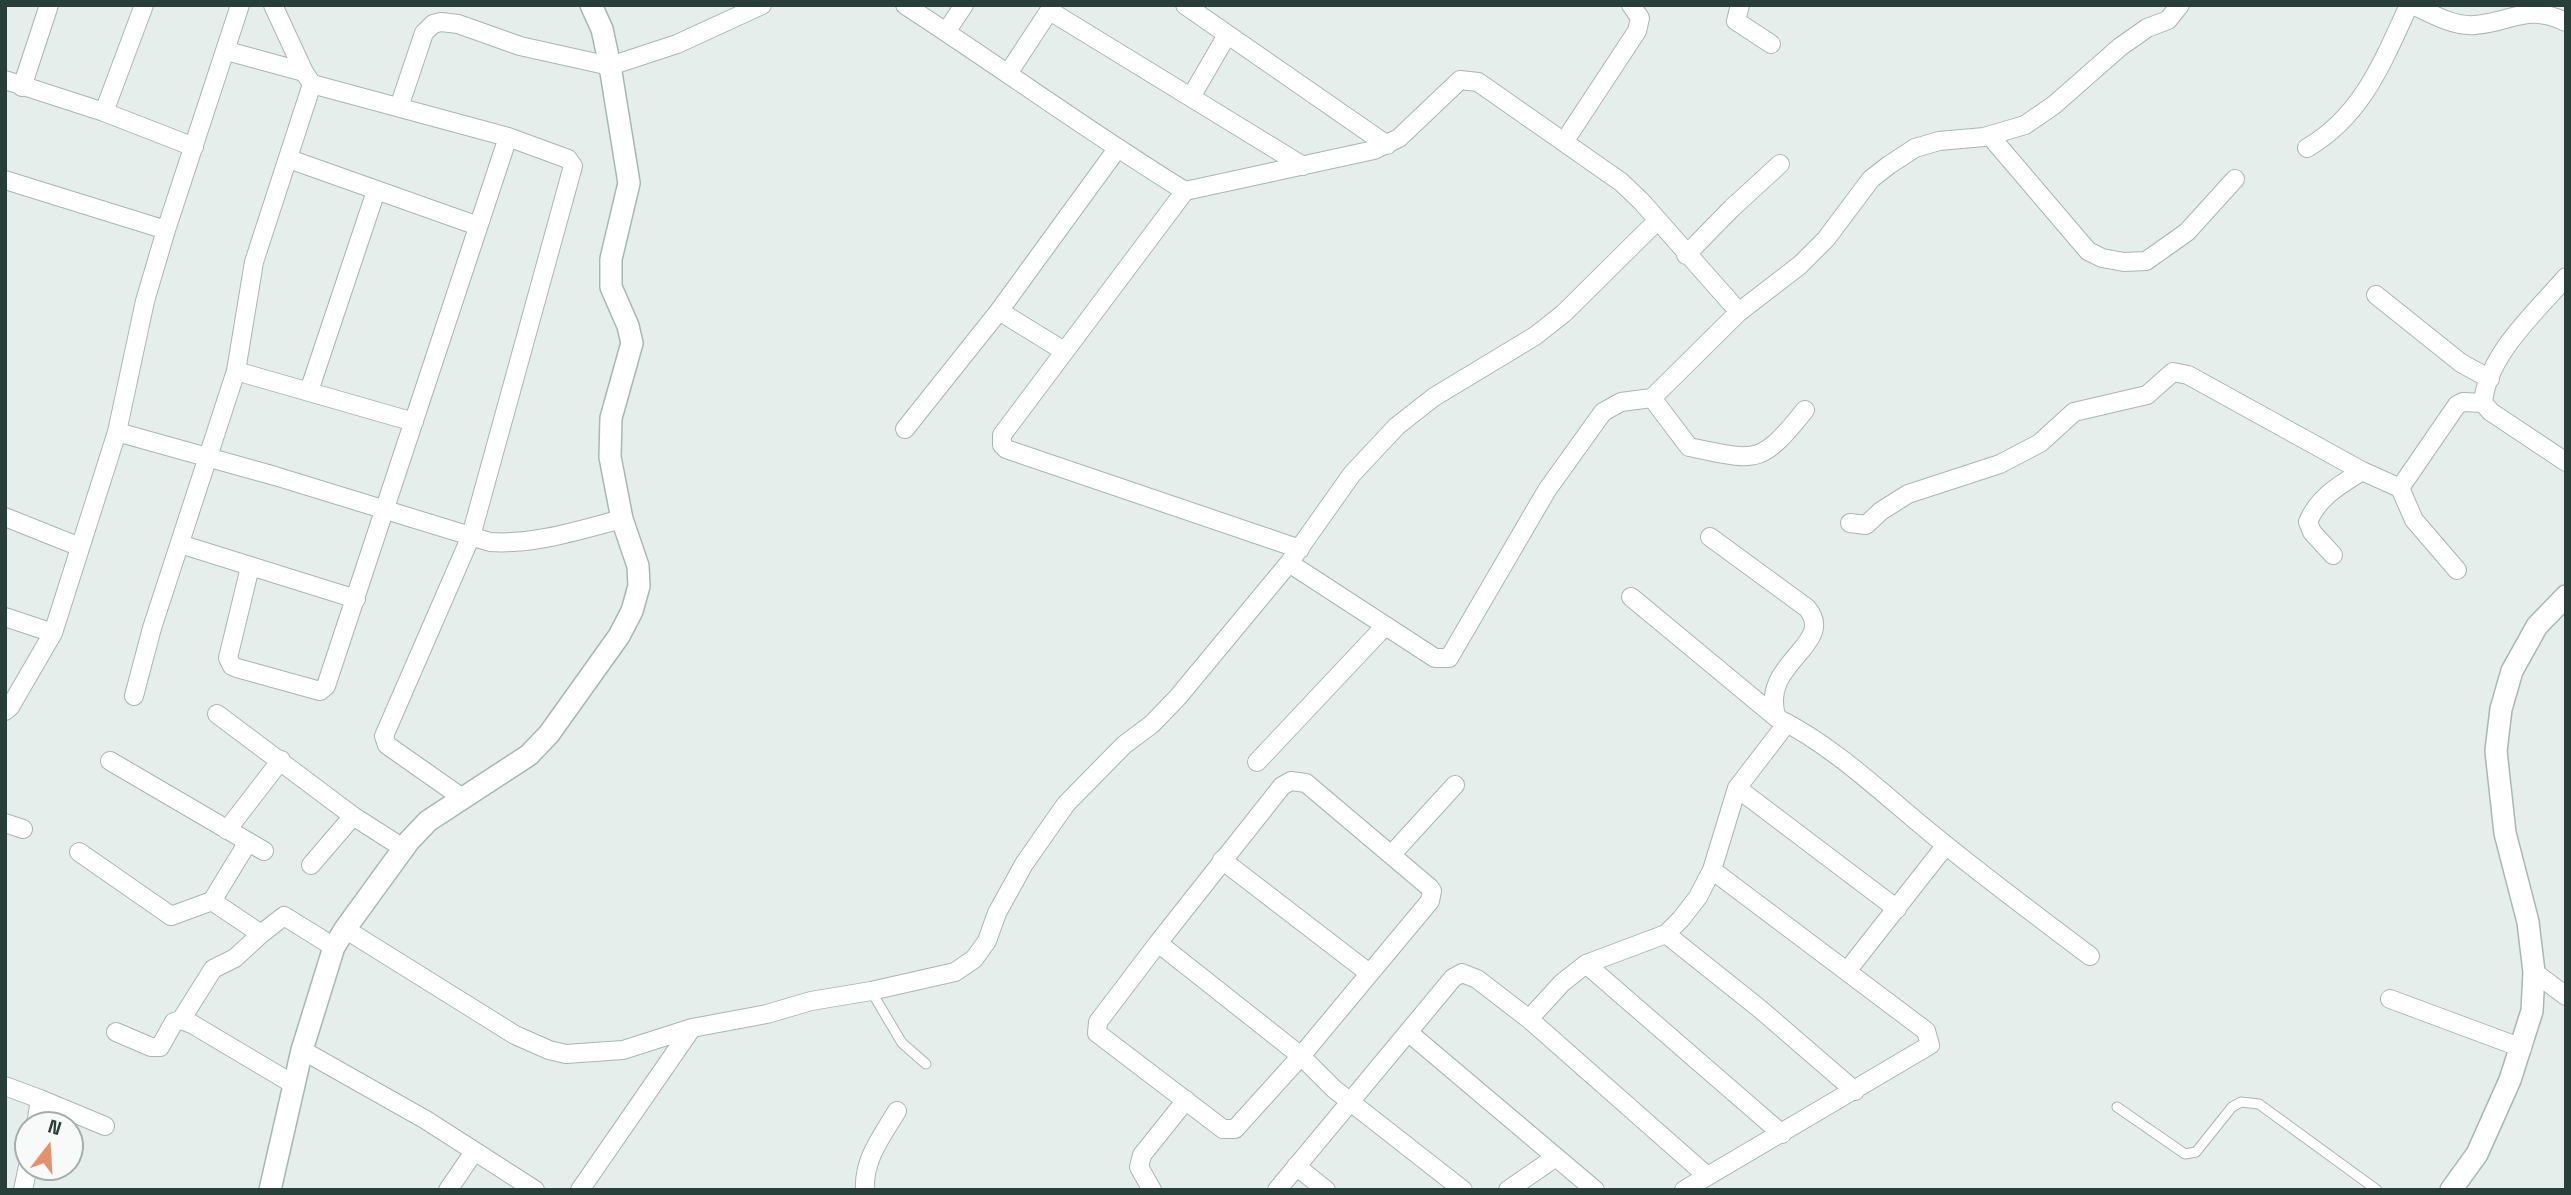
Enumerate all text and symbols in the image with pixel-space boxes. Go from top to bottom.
north arrow [14,1111,84,1181]
text: N [45,1114,64,1141]

